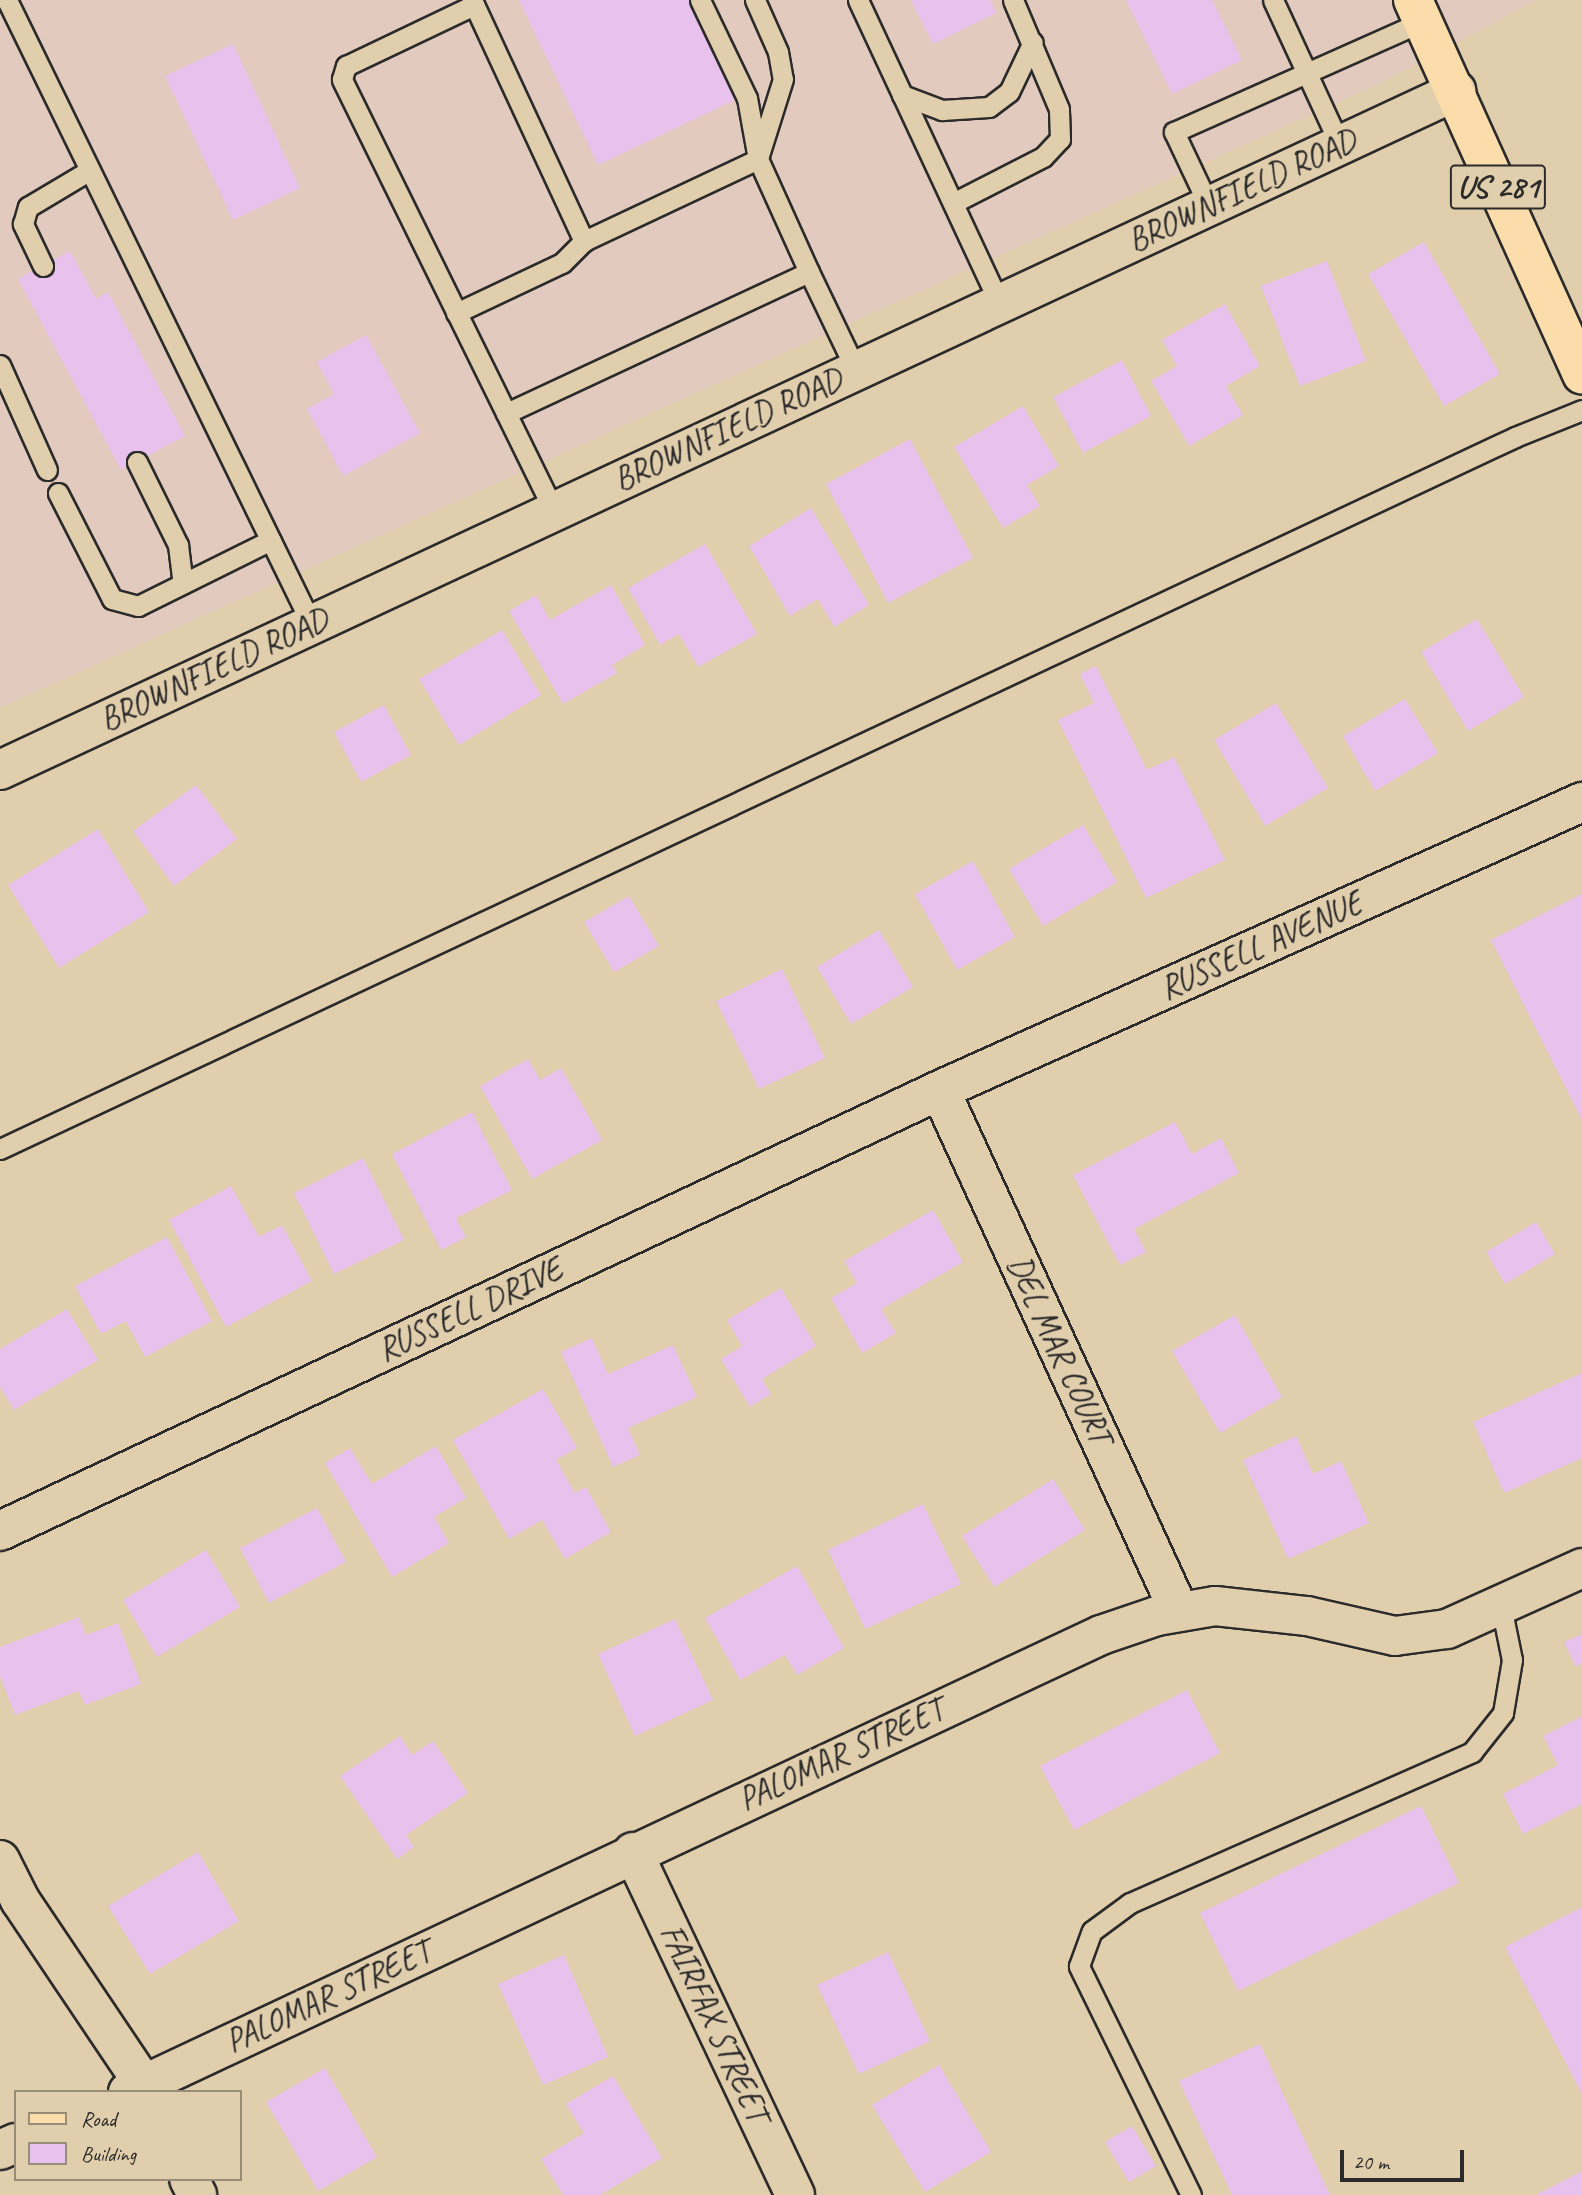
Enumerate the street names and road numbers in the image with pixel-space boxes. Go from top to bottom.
street label: BROWNFIELD ROAD [1121,121,1363,261]
road number: US 281 [1449,159,1547,216]
street label: BROWNFIELD ROAD [607,360,849,500]
street label: BROWNFIELD ROAD [93,600,335,740]
street label: RUSSELL AVENUE [1154,884,1368,1008]
street label: RUSSELL DRIVE [372,1250,568,1370]
street label: DEL MAR COURT [998,1250,1120,1450]
street label: PALOMAR STREET [732,1690,950,1820]
street label: FAIRFAX STREET [651,1918,777,2128]
street label: PALOMAR STREET [219,1932,437,2062]

